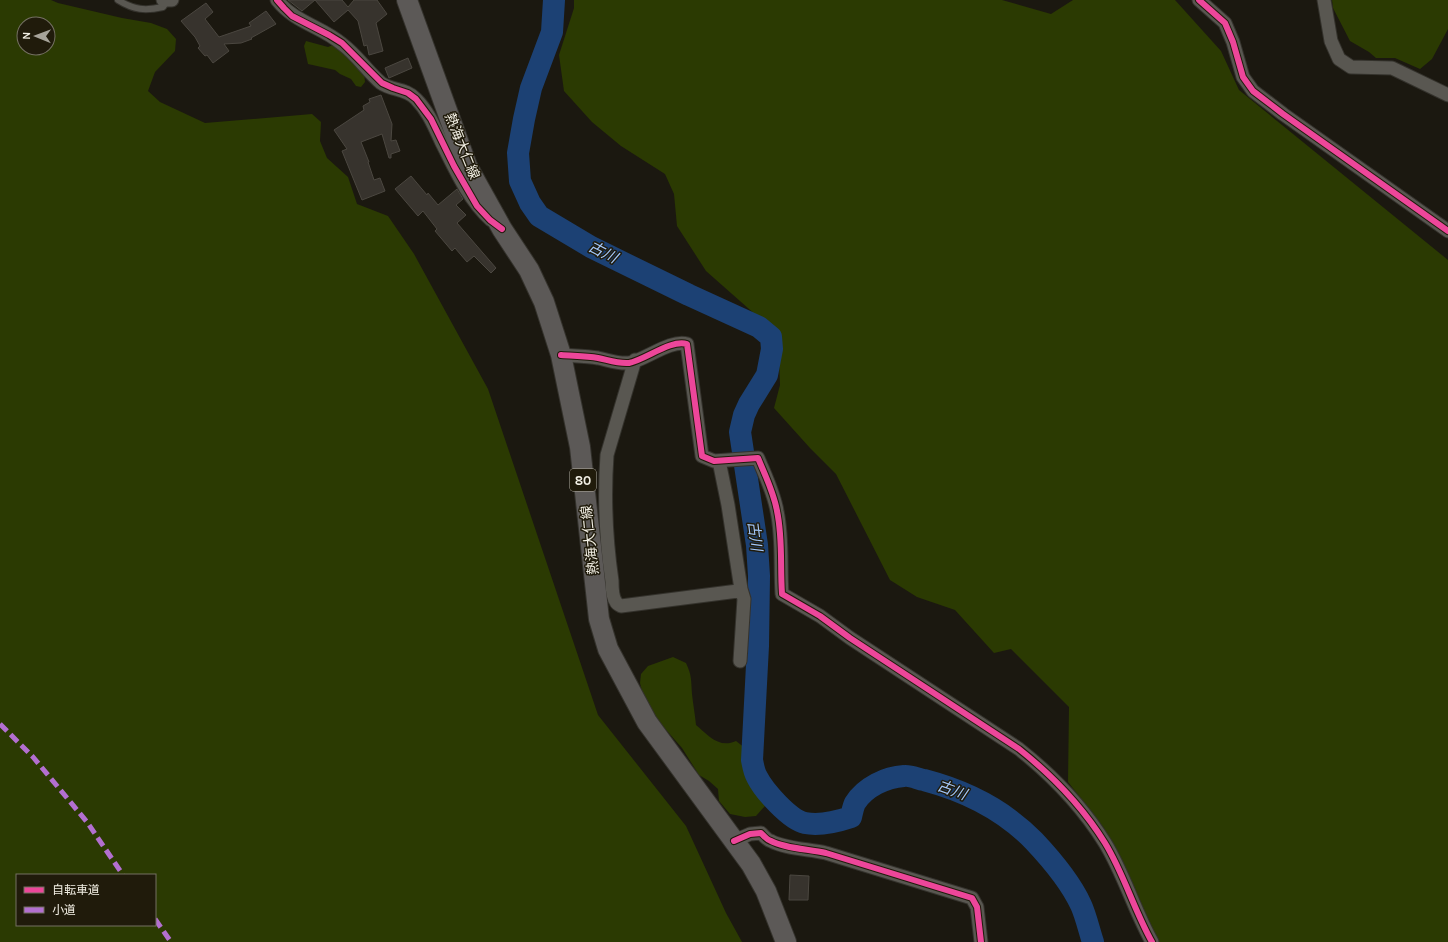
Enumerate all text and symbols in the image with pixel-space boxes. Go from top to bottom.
north arrow [16,16,56,56]
text: N [20,32,33,40]
street label: 熱海大仁線 [441,110,483,182]
water label: 古川 [586,237,622,268]
road number: 80 [570,469,596,491]
street label: 熱海大仁線 [578,504,602,576]
water label: 古川 [744,520,766,554]
water label: 古川 [935,776,971,804]
legend [16,874,156,926]
text: 自転車道 [52,883,100,897]
text: 小道 [52,903,76,917]

